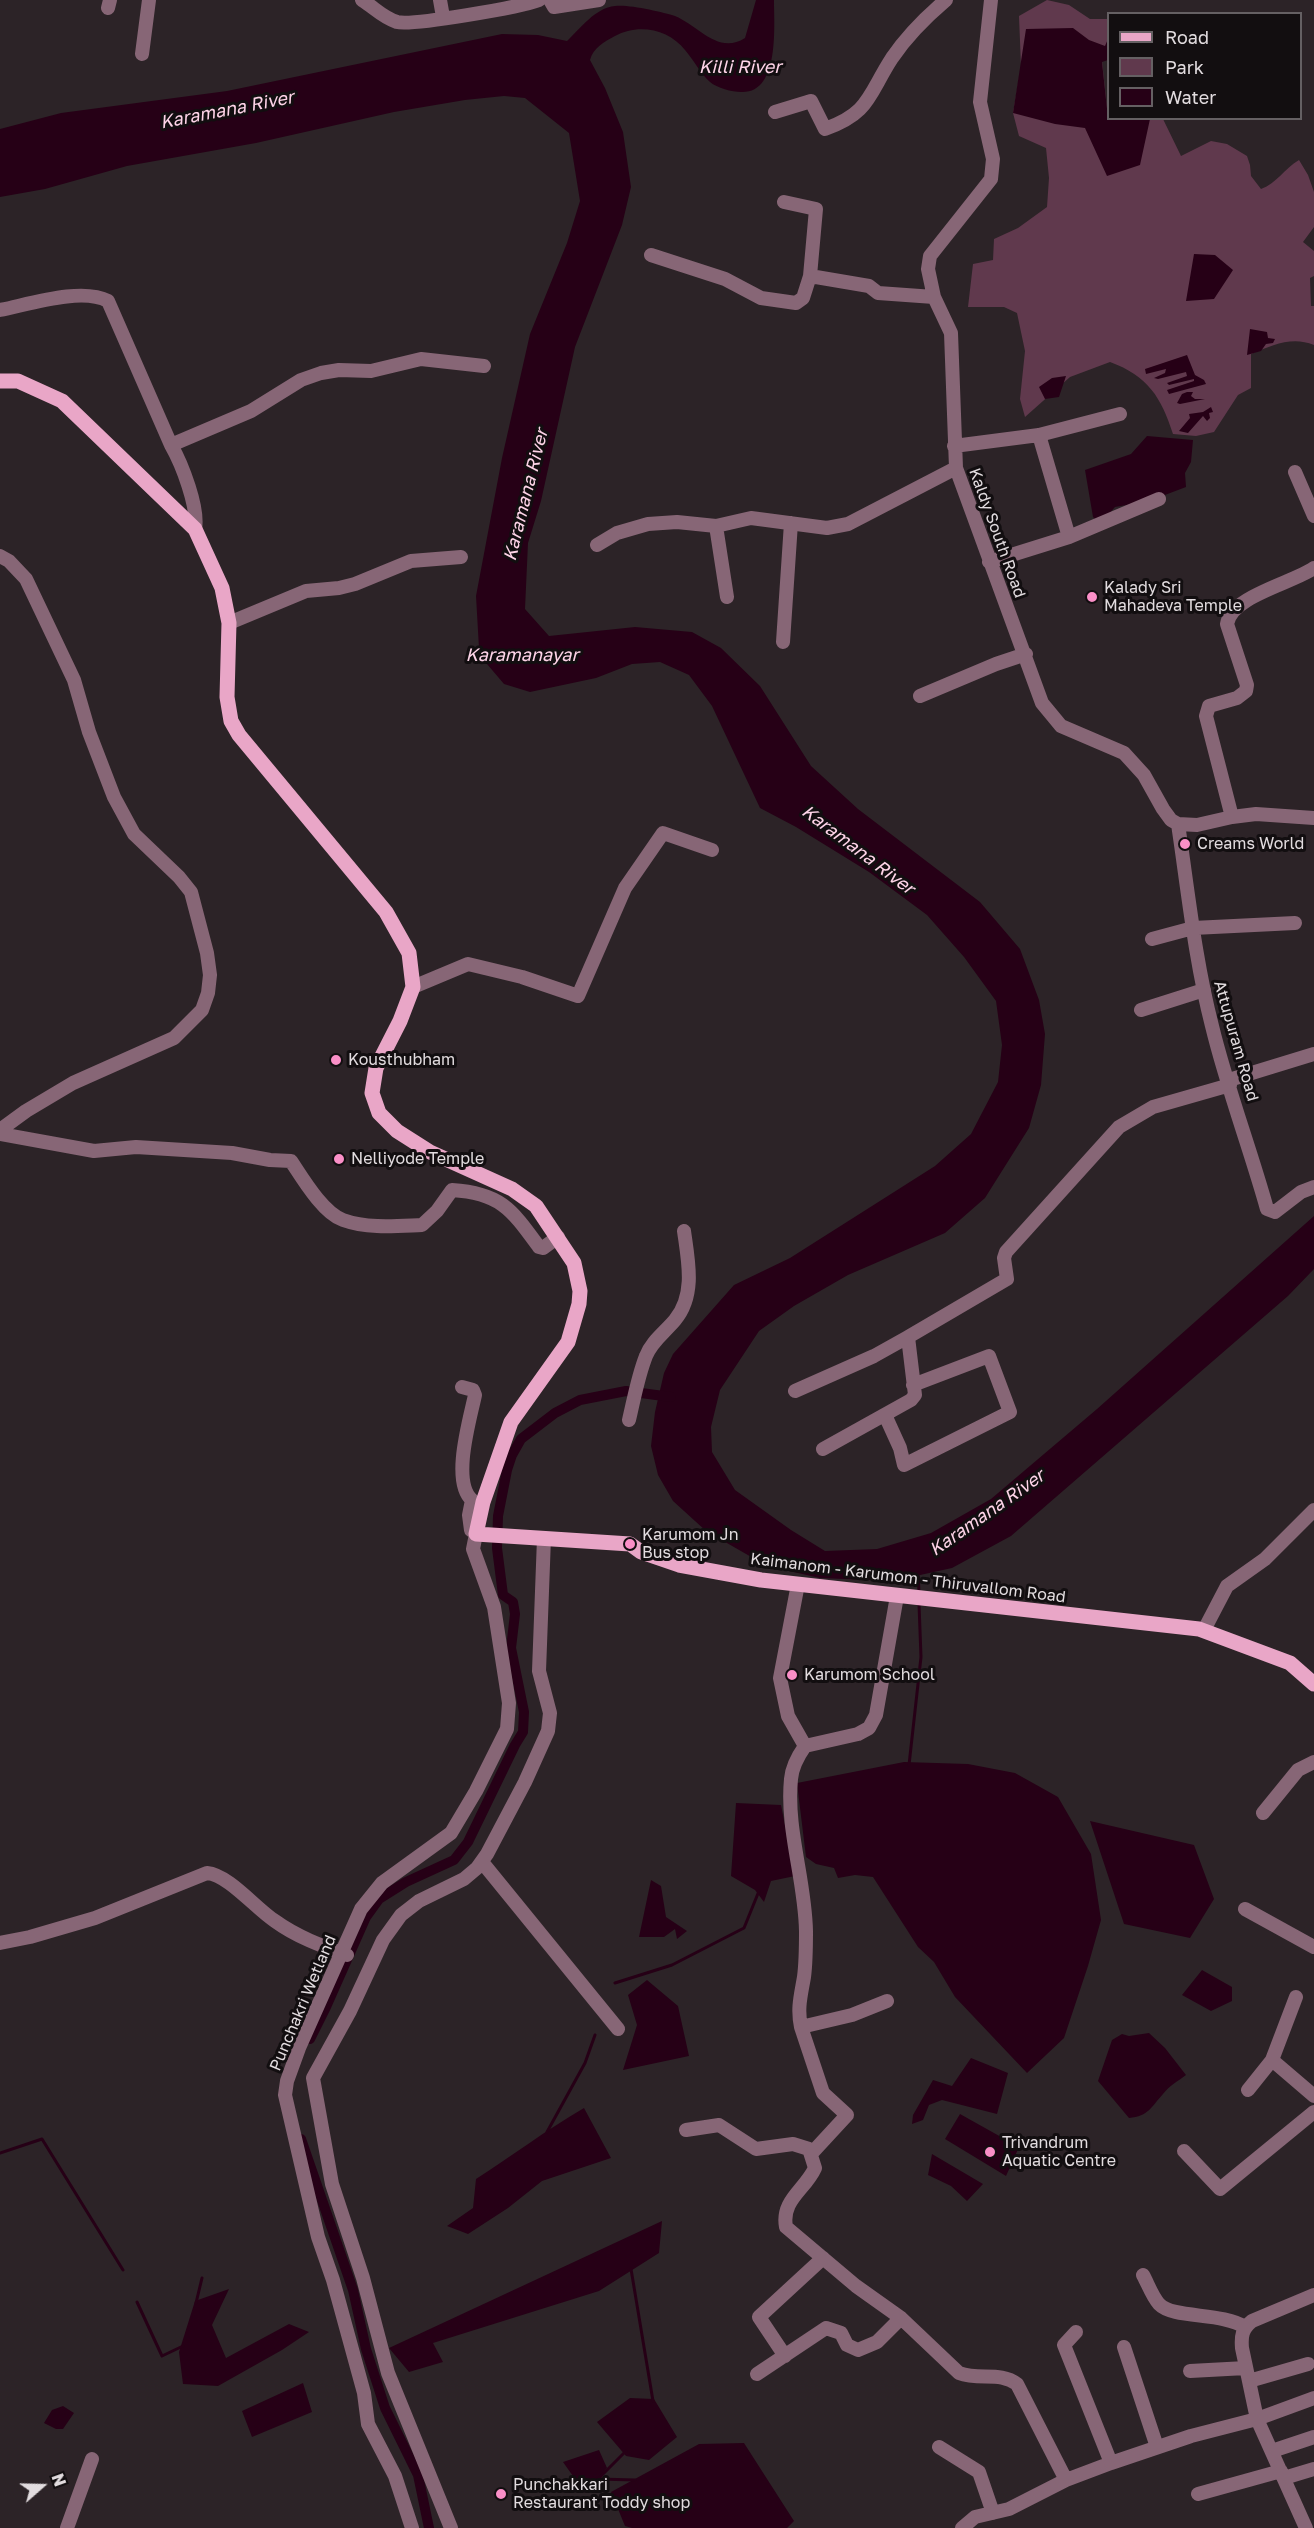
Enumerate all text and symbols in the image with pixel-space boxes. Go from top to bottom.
legend [1107,12,1302,120]
text: Road [1165,26,1209,48]
water label: Killi River [699,56,781,78]
text: Park [1165,56,1204,78]
water label: Karamana River [158,86,296,134]
text: Water [1165,86,1216,108]
water label: Karamana River [499,427,553,563]
street label: Kaldy South Road [965,466,1029,600]
place label: Kalady Sri Mahadeva Temple [1104,578,1242,616]
marker: Kalady Sri Mahadeva Temple [1085,590,1099,604]
water label: Karamanayar [465,644,579,666]
water label: Karamana River [797,801,919,899]
place label: Creams World [1197,834,1304,854]
marker: Creams World [1178,837,1192,851]
street label: Attupuram Road [1210,979,1262,1103]
place label: Kousthubham [348,1050,455,1070]
marker: Kousthubham [329,1053,343,1067]
place label: Nelliyode Temple [351,1149,484,1169]
marker: Nelliyode Temple [332,1152,346,1166]
water label: Karamana River [925,1465,1049,1561]
place label: Karumom Jn Bus stop [642,1525,738,1563]
marker: Karumom Jn Bus stop [623,1537,637,1551]
street label: Kaimanom - Karumom - Thiruvallom Road [749,1549,1067,1607]
place label: Karumom School [804,1665,935,1685]
marker: Karumom School [785,1668,799,1682]
street label: Punchakri Wetland [266,1932,340,2074]
place label: Trivandrum Aquatic Centre [1002,2133,1116,2171]
marker: Trivandrum Aquatic Centre [983,2145,997,2159]
north arrow [12,2456,72,2516]
text: N [47,2471,70,2489]
place label: Punchakkari Restaurant Toddy shop [513,2475,690,2513]
marker: Punchakkari Restaurant Toddy shop [494,2487,508,2501]

